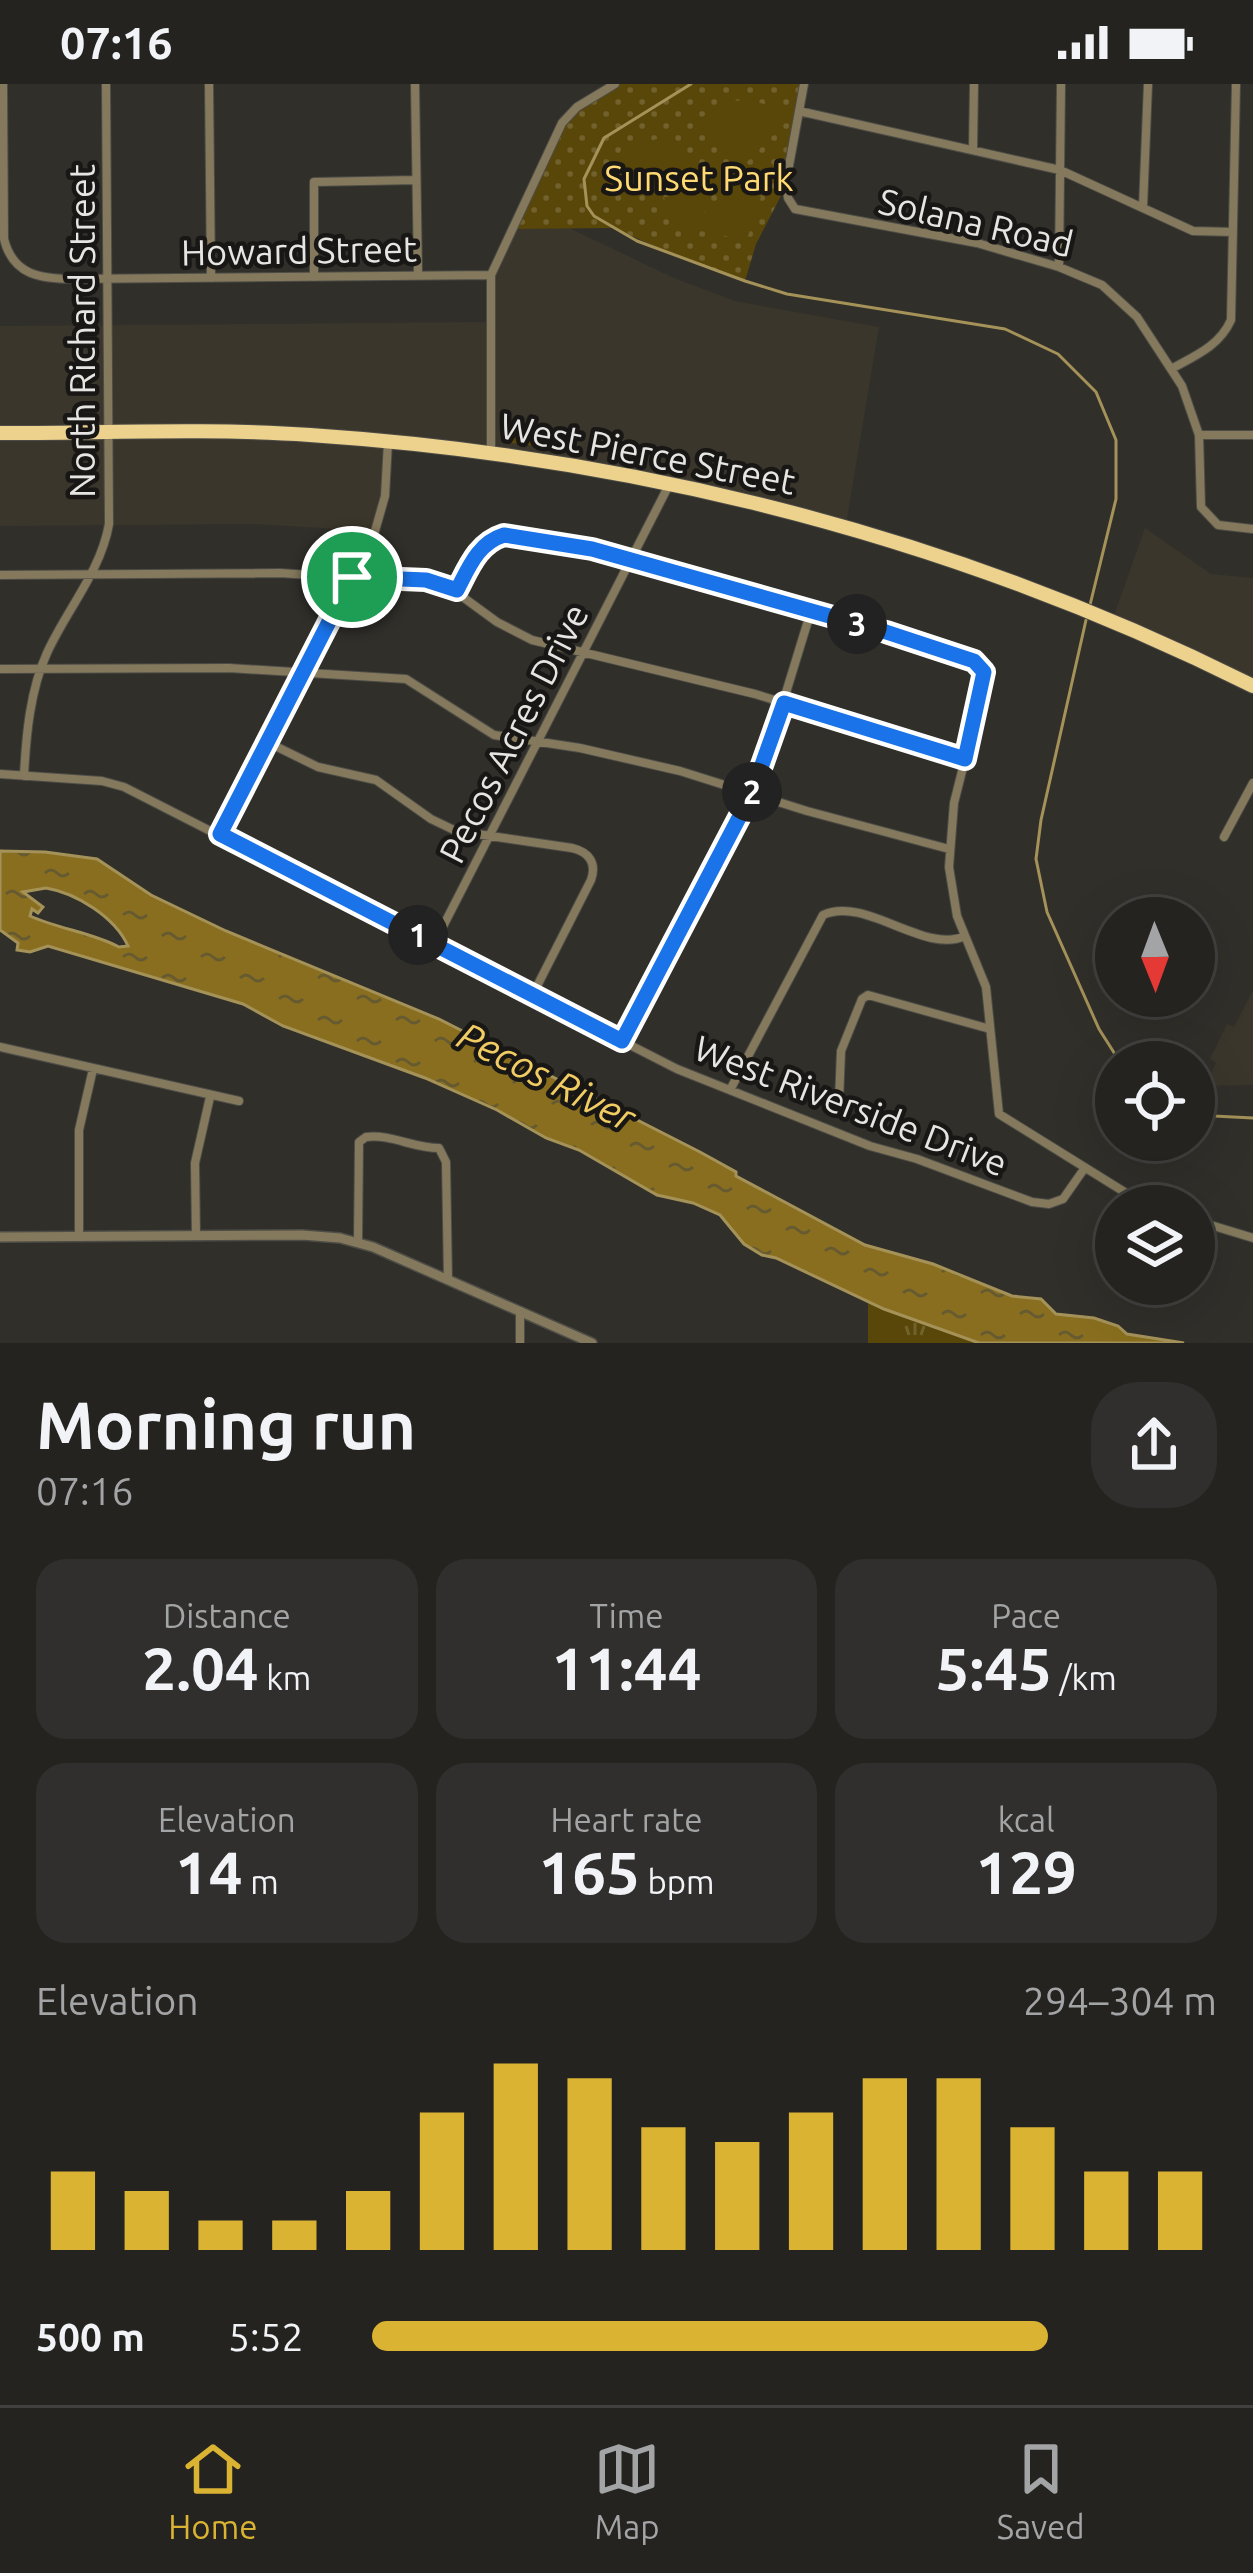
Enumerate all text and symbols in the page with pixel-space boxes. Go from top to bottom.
text: 07:16 [60,17,173,68]
park label: Sunset Park [604,157,794,198]
street label: North Richard Street [61,164,102,498]
street label: Solana Road [875,180,1077,264]
street label: Howard Street [181,227,417,273]
street label: West Pierce Street [497,404,799,502]
pin [301,526,403,628]
icon: arrive [319,544,385,610]
pin: 3 [827,594,887,654]
street label: Pecos Acres Drive [430,597,596,869]
text: 3 [848,605,866,642]
pin: 2 [722,762,782,822]
text: 2 [743,773,761,810]
north arrow [1095,897,1215,1017]
map controls [1095,897,1215,1305]
pin: 1 [388,905,448,965]
text: 1 [409,916,427,953]
water label: Pecos River [451,1013,644,1140]
street label: West Riverside Drive [689,1026,1013,1184]
button: locate [1095,1041,1215,1161]
button: layers [1095,1185,1215,1305]
button: share [1091,1382,1217,1508]
text: Morning run [36,1387,416,1461]
text: 07:16 [36,1469,134,1512]
text: Distance [163,1597,291,1634]
text: Time [590,1597,663,1634]
text: Pace [991,1597,1061,1634]
text: 2.04 [142,1634,259,1701]
text: 11:44 [551,1634,702,1701]
text: 5:45 [936,1634,1052,1701]
text: km [259,1659,311,1696]
text: /km [1052,1659,1117,1696]
text: Elevation [158,1801,296,1838]
text: Heart rate [551,1801,702,1838]
text: kcal [998,1801,1055,1838]
text: 14 [175,1838,243,1905]
text: 165 [538,1838,640,1905]
text: 129 [975,1838,1077,1905]
text: m [243,1863,279,1900]
text: bpm [640,1863,715,1900]
text: Elevation [36,1979,199,2022]
text: 294–304 m [1023,1979,1217,2022]
text: 500 m [36,2315,145,2358]
text: 5:52 [228,2315,304,2358]
tab: Home [168,2436,257,2545]
tab: Map [594,2436,660,2545]
tab: Saved [997,2436,1085,2545]

